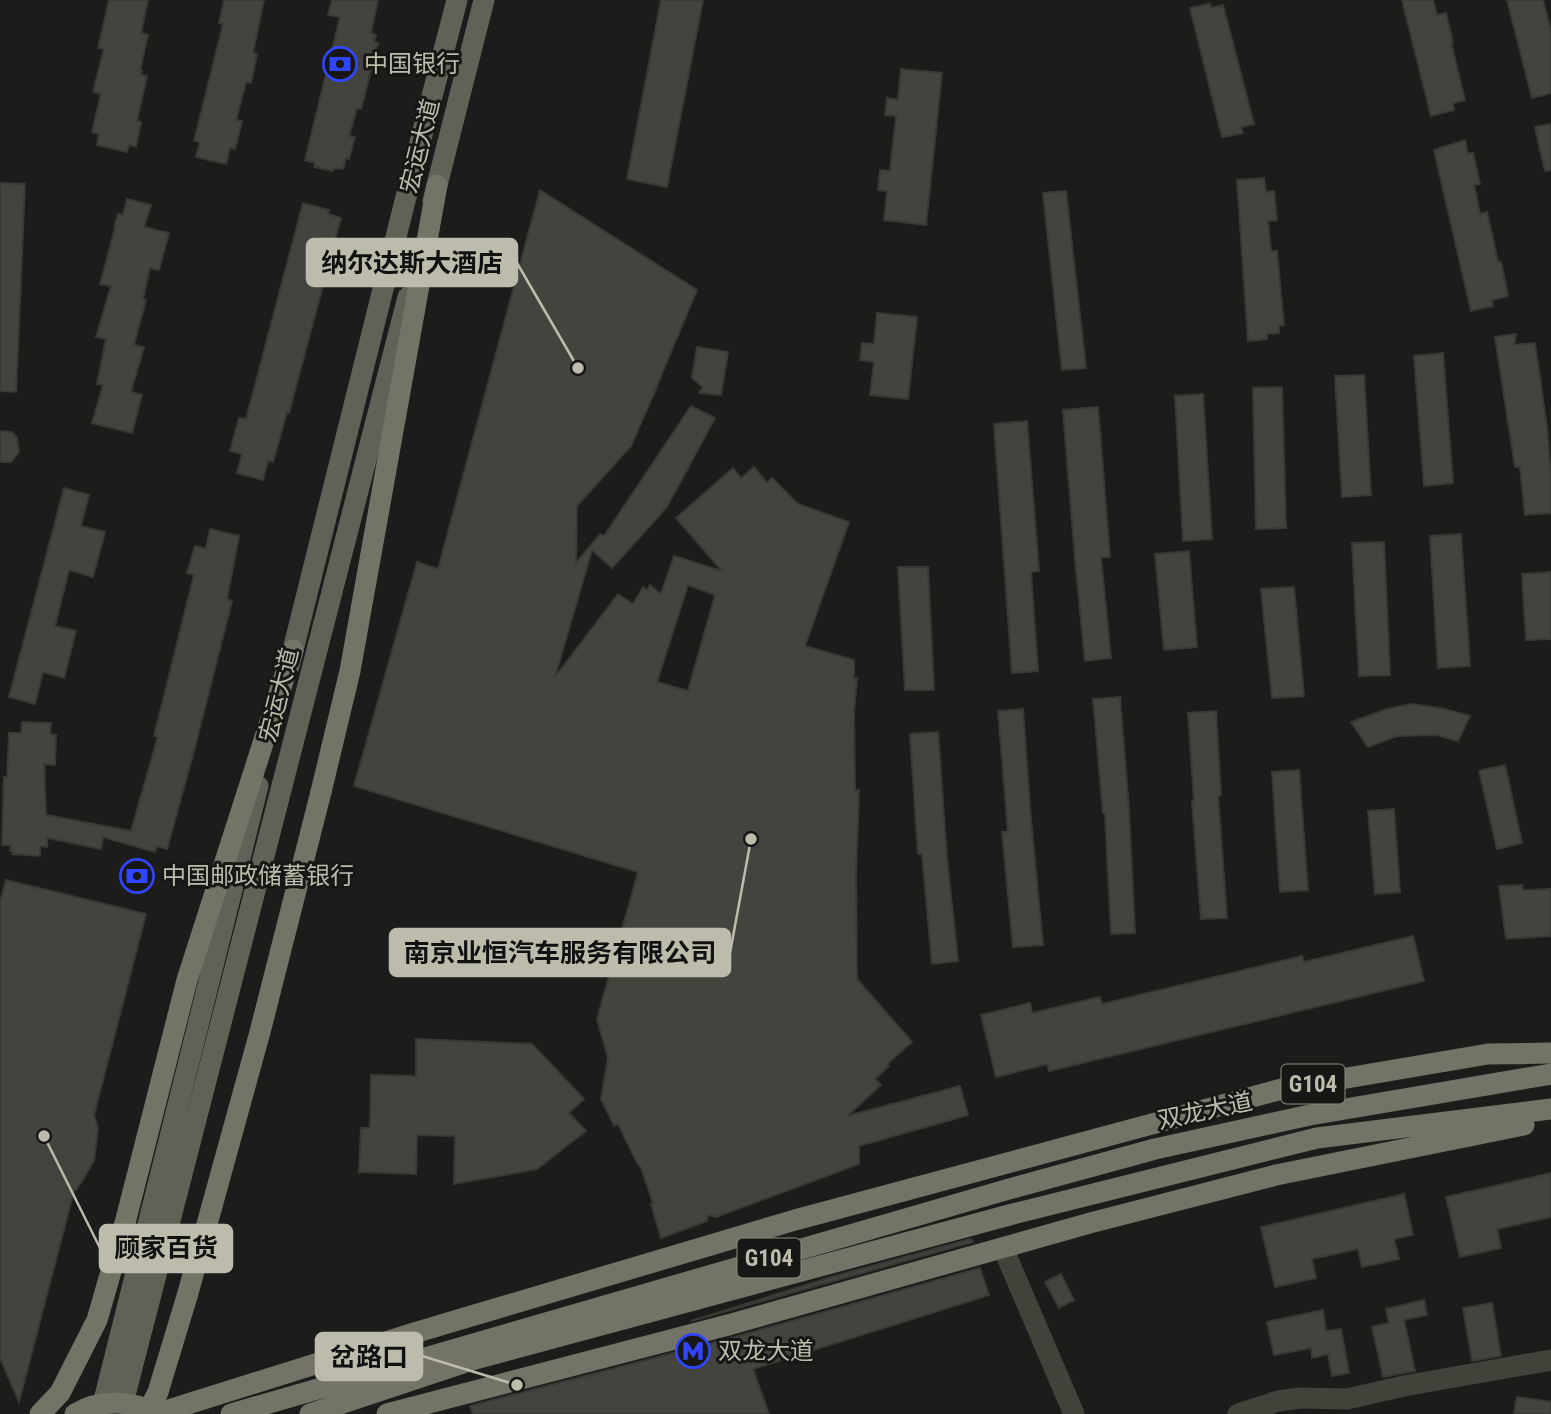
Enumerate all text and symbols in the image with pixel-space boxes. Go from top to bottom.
bank icon: 中国银行 [321,45,359,83]
place label: 中国银行 [364,50,460,78]
street label: 宏运大道 [395,96,445,196]
callout: 纳尔达斯大酒店 [307,239,517,286]
text: 纳尔达斯大酒店 [321,248,503,278]
street label: 宏运大道 [254,645,304,745]
bank icon: 中国邮政储蓄银行 [118,857,156,895]
place label: 中国邮政储蓄银行 [162,862,354,890]
callout: 南京业恒汽车服务有限公司 [390,929,730,976]
text: 南京业恒汽车服务有限公司 [404,938,716,968]
road number: G104 [1282,1064,1344,1104]
street label: 双龙大道 [1155,1087,1255,1135]
callout: 顾家百货 [100,1225,232,1272]
text: 顾家百货 [114,1233,218,1263]
road number: G104 [738,1238,800,1278]
metro station icon: 双龙大道 [674,1332,712,1370]
callout: 岔路口 [316,1333,422,1380]
place label: 双龙大道 [718,1337,814,1365]
text: 岔路口 [330,1342,408,1372]

